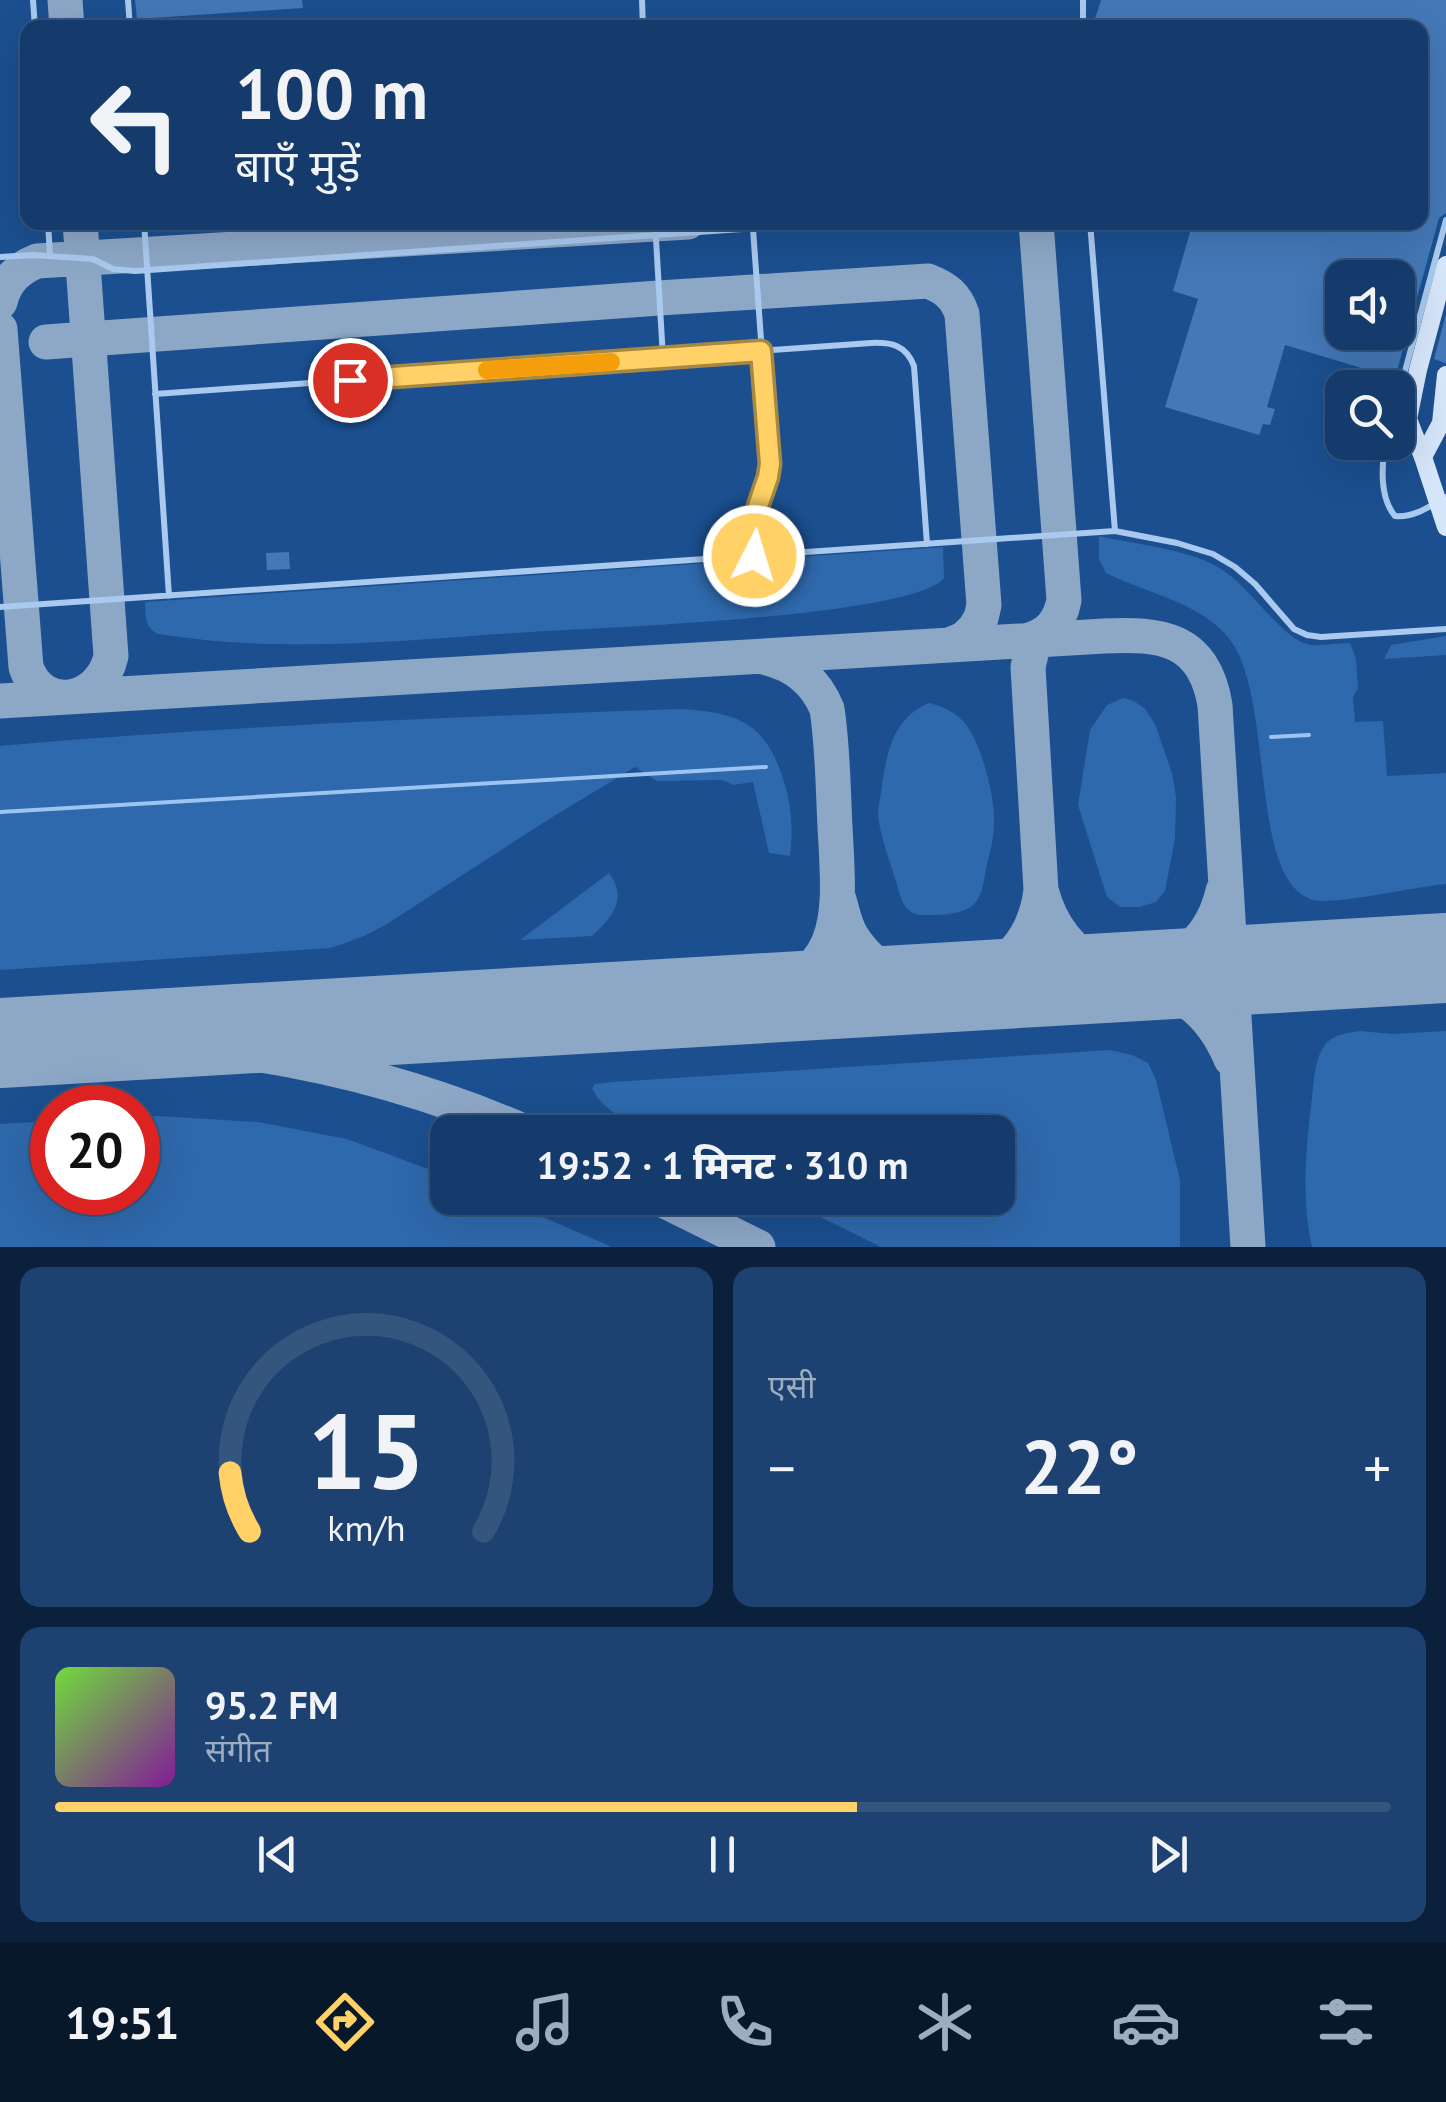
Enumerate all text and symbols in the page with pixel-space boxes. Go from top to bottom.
text: 100 m [235,48,428,138]
icon: left [70,60,200,190]
text: बाएँ मुड़ें [235,136,360,194]
map controls [1325,260,1415,460]
button: sound [1325,260,1415,350]
pin [308,338,393,423]
icon: arrive [323,353,378,408]
button: search [1325,370,1415,460]
position arrow [702,504,806,608]
speed limit sign: 20 [30,1085,160,1215]
text: 19:52 · 1 मिनट · 310 m [537,1140,908,1189]
text: एसी [768,1365,816,1407]
text: 15 [308,1383,425,1518]
text: 22° [1021,1418,1138,1515]
text: − [768,1432,796,1503]
text: + [1363,1432,1391,1503]
text: km/h [327,1505,406,1551]
text: 95.2 FM [205,1680,338,1729]
text: संगीत [205,1729,271,1771]
icon: previous [250,1827,305,1882]
icon: pause [695,1827,750,1882]
icon: next [1141,1827,1196,1882]
icon: directions [310,1987,380,2057]
icon: music [510,1987,580,2057]
icon: phone [710,1987,780,2057]
icon: climate [910,1987,980,2057]
icon: car [1111,1987,1181,2057]
icon: filters [1311,1987,1381,2057]
text: 19:51 [65,1993,179,2051]

